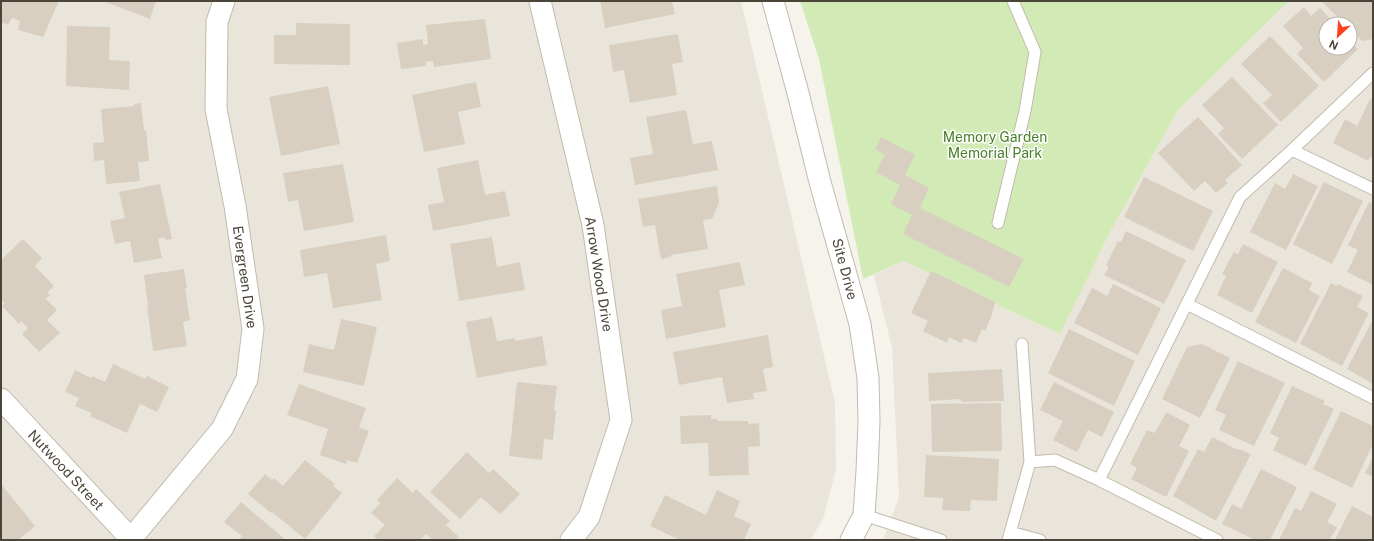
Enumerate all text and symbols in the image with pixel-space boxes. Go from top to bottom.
north arrow [1318,16,1358,56]
text: N [1327,38,1340,52]
park label: Memory Garden Memorial Park [943,129,1047,161]
street label: Arrow Wood Drive [582,215,616,333]
street label: Evergreen Drive [230,225,260,329]
street label: Site Drive [829,237,861,301]
street label: Nutwood Street [25,427,107,513]

